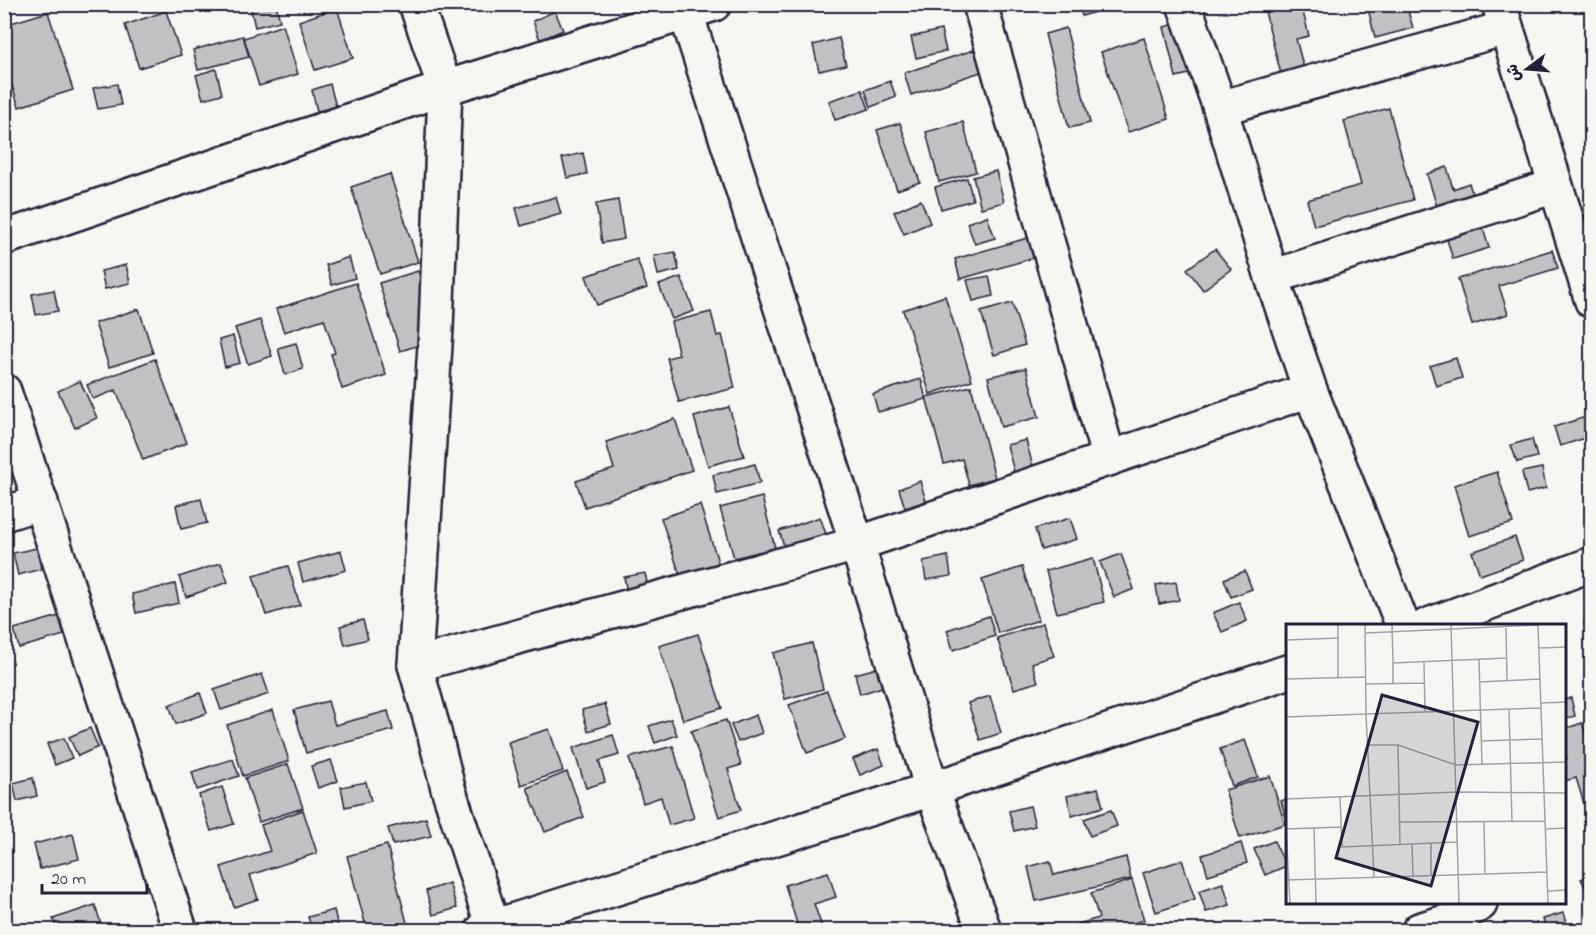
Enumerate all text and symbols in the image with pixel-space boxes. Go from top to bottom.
north arrow [1497,39,1557,99]
text: ش [1501,61,1528,84]
inset map [1286,624,1566,905]
scale bar [42,857,147,895]
text: 20 m [51,867,86,893]

